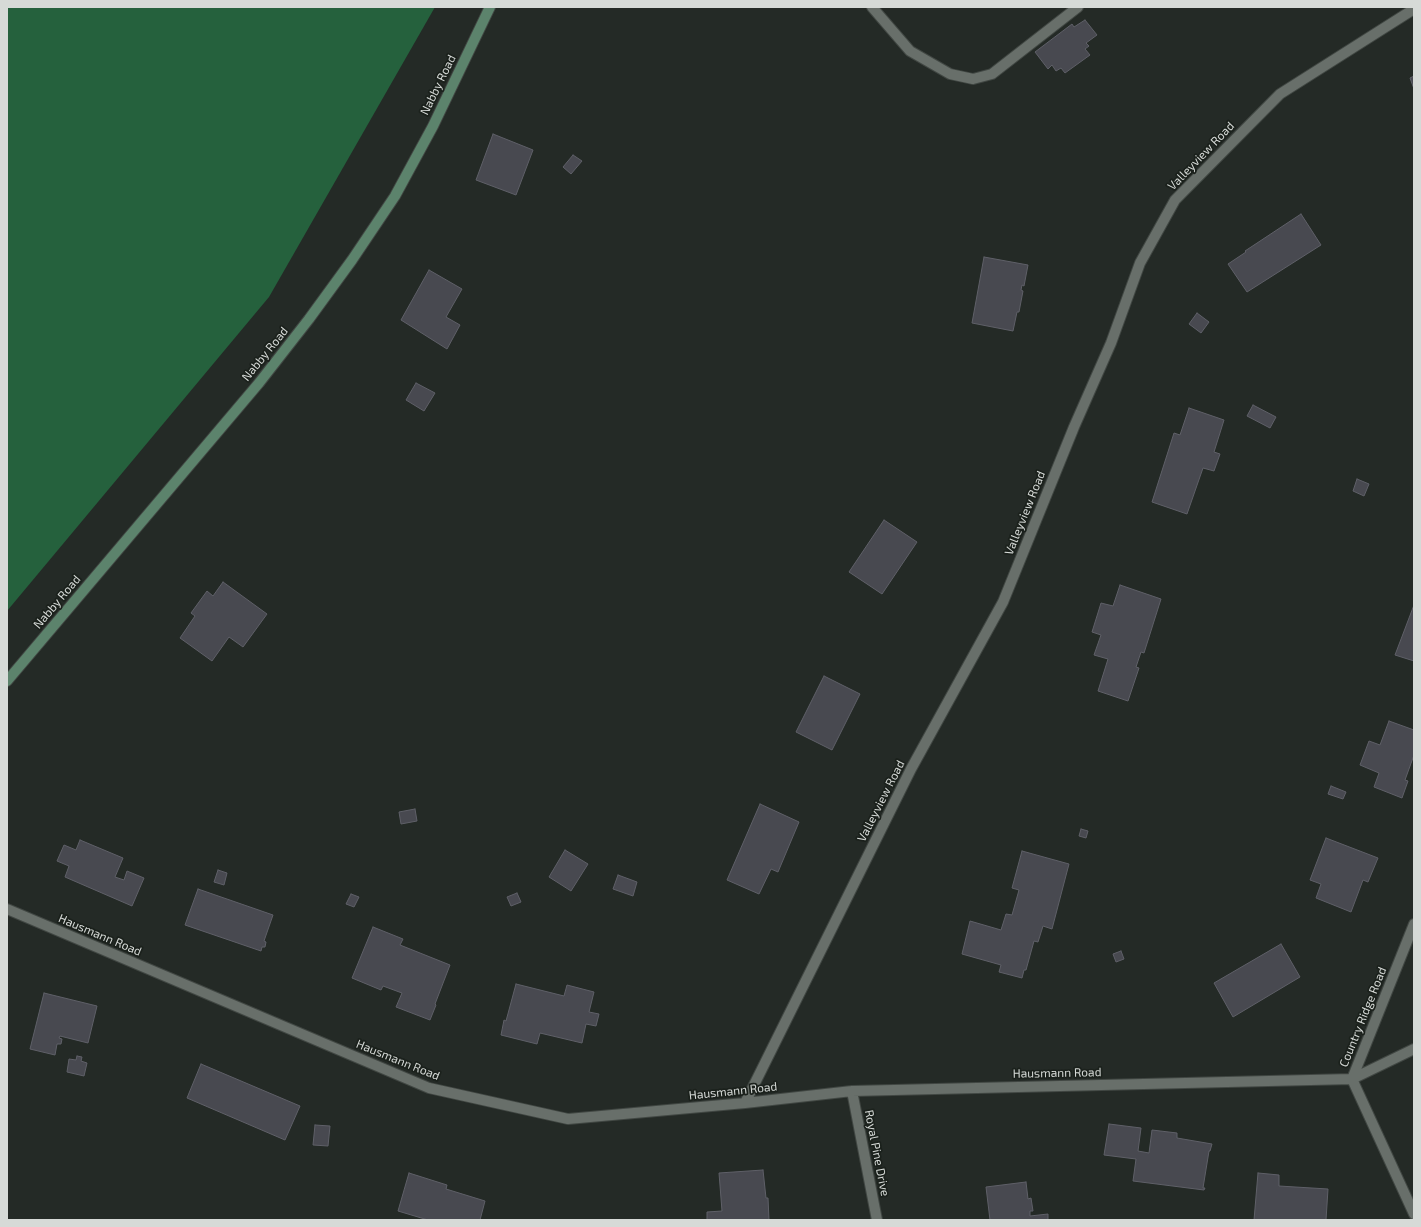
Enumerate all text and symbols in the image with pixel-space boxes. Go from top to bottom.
street label: Nabby Road [417,52,459,118]
street label: Valleyview Road [1165,119,1237,193]
street label: Nabby Road [239,324,291,384]
street label: Valleyview Road [1002,469,1048,557]
street label: Nabby Road [30,572,84,632]
street label: Valleyview Road [854,758,908,844]
street label: Hausmann Road [56,911,144,959]
street label: Country Ridge Road [1336,965,1390,1069]
street label: Hausmann Road [354,1037,442,1083]
street label: Hausmann Road [1012,1065,1102,1081]
street label: Hausmann Road [688,1079,778,1103]
street label: Royal Pine Drive [862,1109,892,1197]

